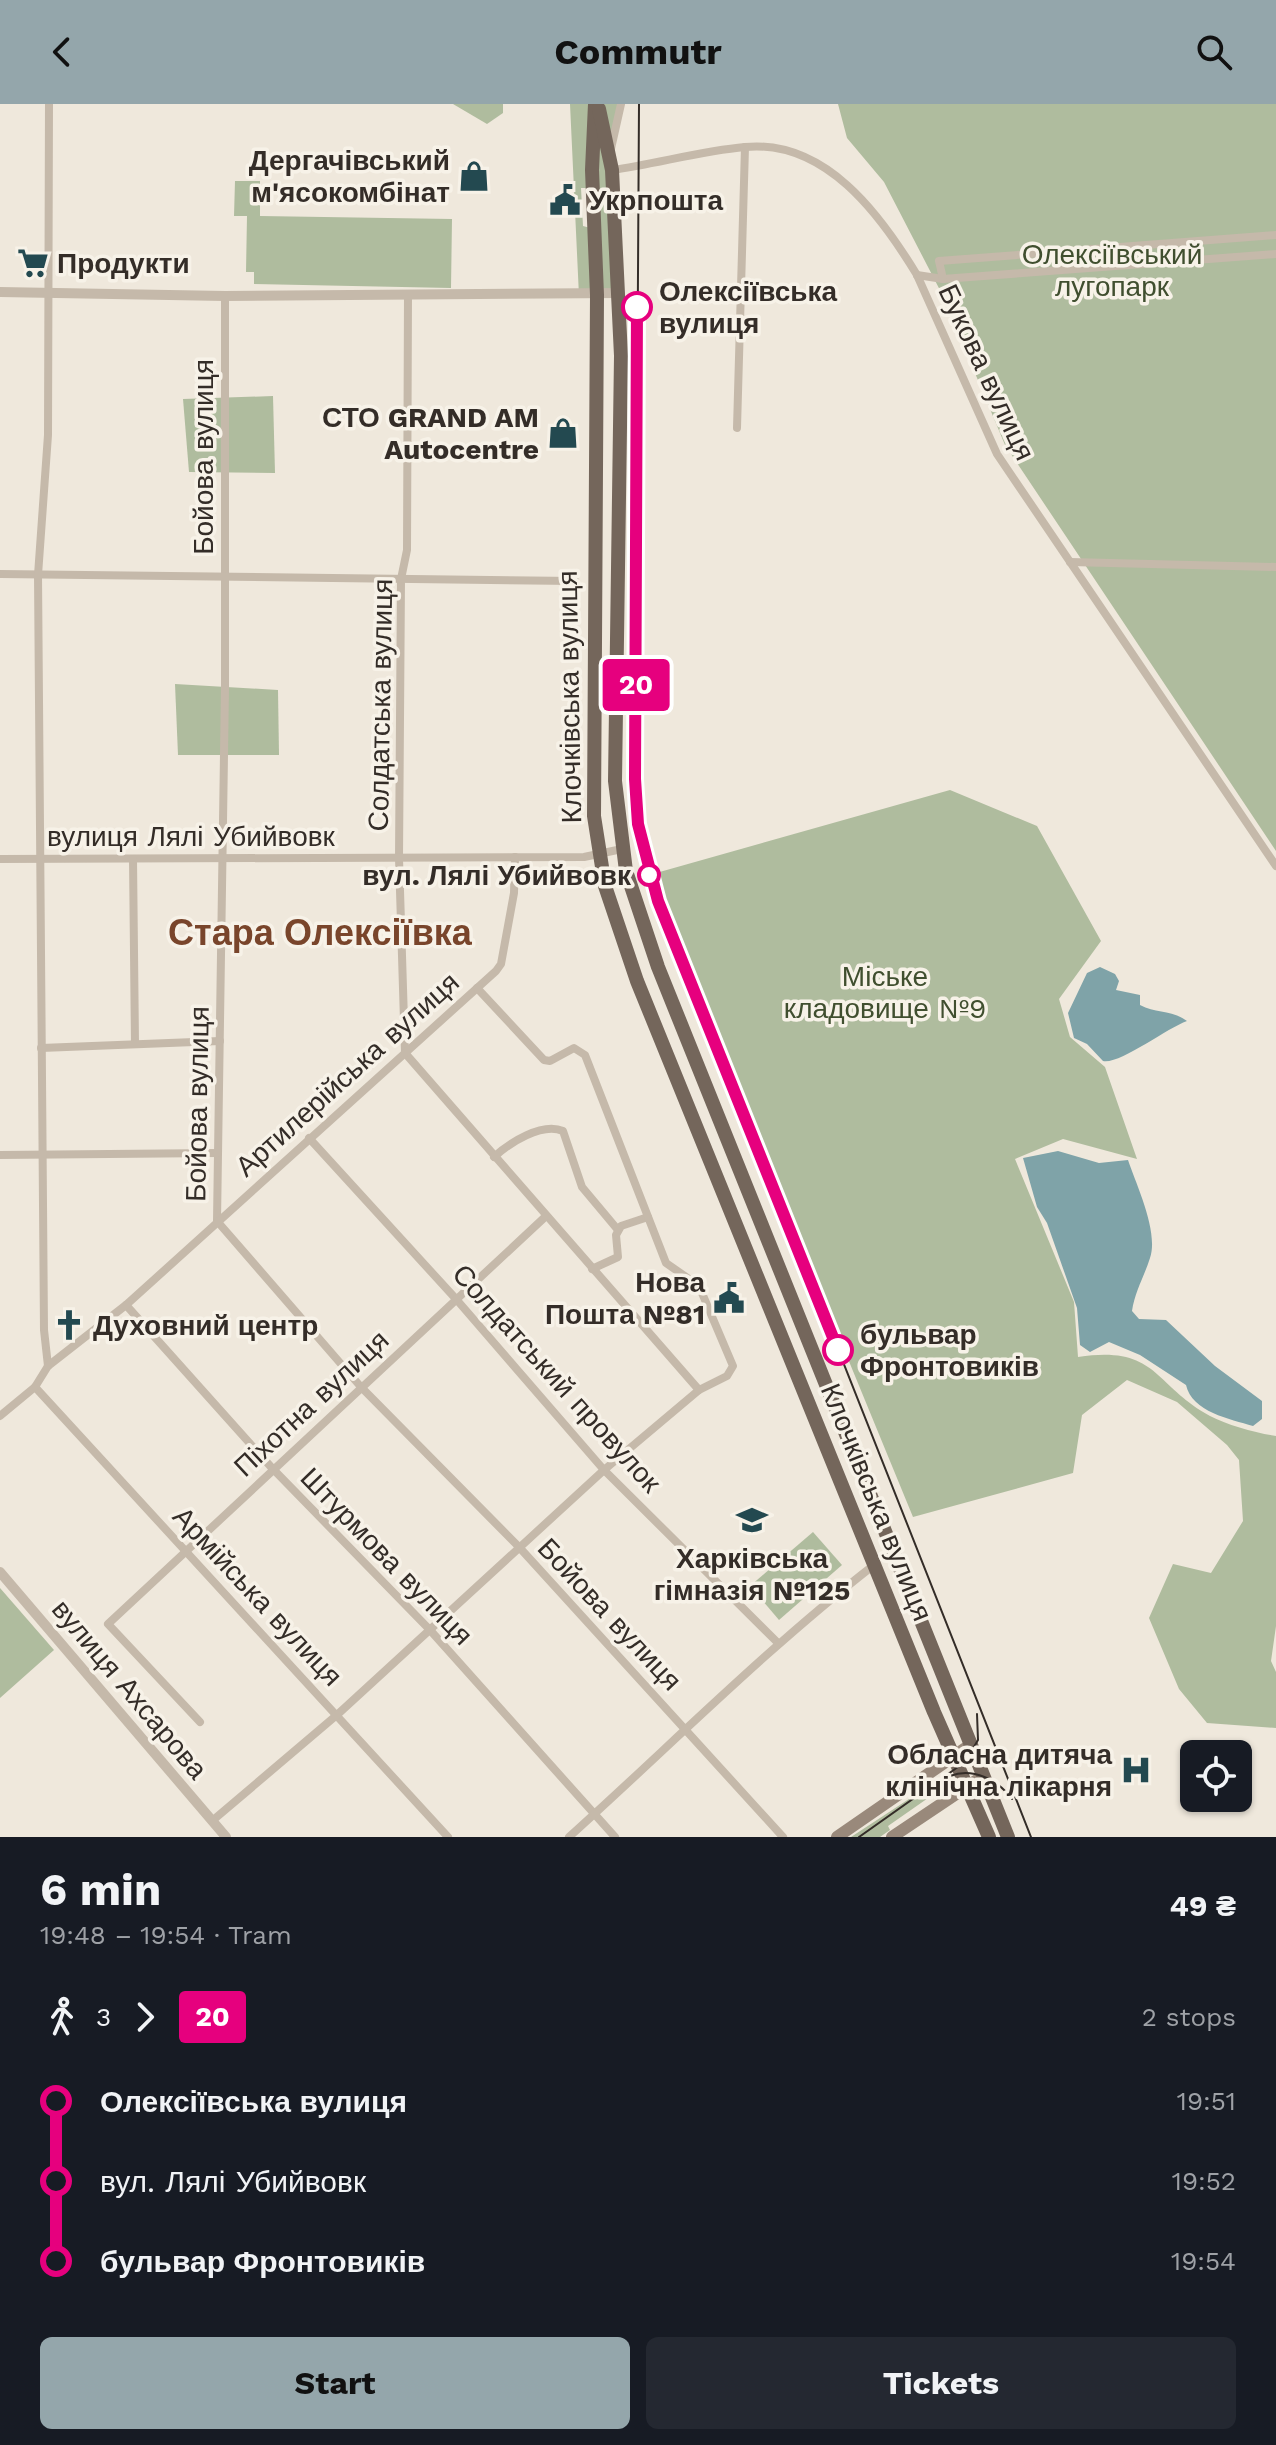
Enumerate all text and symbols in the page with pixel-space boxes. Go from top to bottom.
icon: back [40,30,84,74]
icon: search [1192,30,1236,74]
text: Commutr [554,31,722,73]
place label: Дергачівський м'ясокомбінат [249,144,450,209]
shop icon: Дергачівський м'ясокомбінат [457,159,491,193]
public building icon: Укрпошта [548,183,582,217]
place label: Укрпошта [589,184,724,217]
park label: Олексіївський лугопарк [1022,238,1202,303]
supermarket icon: Продукти [16,246,50,280]
place label: Продукти [57,247,190,280]
place label: Олексіївська вулиця [659,275,838,340]
street label: Букова вулиця [931,279,1042,465]
marker: Олексіївська вулиця [622,292,652,322]
street label: Бойова вулиця [187,359,220,555]
place label: СТО GRAND AM Autocentre [322,401,539,466]
shop icon: СТО GRAND AM Autocentre [546,416,580,450]
street label: Клочківська вулиця [551,570,588,824]
street label: Солдатська вулиця [362,578,399,832]
line badge: 20 [600,659,672,711]
text: 20 [619,668,653,701]
street label: вулиця Лялі Убийвовк [47,820,336,853]
place label: вул. Лялі Убийвовк [362,859,632,892]
marker: вул. Лялі Убийвовк [638,864,660,886]
district label: Стара Олексіївка [168,912,473,954]
park label: Міське кладовище №9 [784,960,986,1025]
street label: Артилерійська вулиця [229,965,466,1183]
street label: Бойова вулиця [179,1006,216,1202]
street label: Солдатський провулок [446,1258,668,1500]
place label: Нова Пошта №81 [545,1266,705,1331]
public building icon: Нова Пошта №81 [712,1281,746,1315]
church icon: Духовний центр [52,1308,86,1342]
place label: Духовний центр [93,1309,318,1342]
place label: бульвар Фронтовиків [860,1318,1039,1383]
street label: Піхотна вулиця [227,1323,395,1483]
marker: бульвар Фронтовиків [823,1335,853,1365]
street label: Клочківська вулиця [814,1379,939,1626]
street label: Штурмова вулиця [294,1461,480,1652]
street label: Армійська вулиця [166,1500,349,1693]
school or university icon: Харківська гімназія №125 [735,1503,769,1537]
street label: Бойова вулиця [531,1532,688,1697]
place label: Харківська гімназія №125 [654,1542,850,1607]
street label: вулиця Ахсарова [45,1593,214,1786]
place label: Обласна дитяча клінічна лікарня [885,1738,1112,1803]
map controls [1180,1740,1252,1812]
button: locate [1180,1740,1252,1812]
hospital icon: Обласна дитяча клінічна лікарня [1119,1753,1153,1787]
text: 6 min [40,1864,161,1916]
text: 49 ₴ [1170,1888,1236,1923]
text: 19:48 – 19:54 · Tram [40,1920,292,1950]
icon: walk [40,1995,84,2039]
icon: forward [123,1995,167,2039]
text: 20 [195,2000,230,2033]
text: 3 [96,2002,111,2032]
text: 2 stops [1142,2002,1236,2032]
text: Олексіївська вулиця [100,2084,407,2119]
text: 19:51 [1177,2086,1236,2116]
text: вул. Лялі Убийвовк [100,2164,366,2199]
text: 19:52 [1172,2166,1236,2196]
text: бульвар Фронтовиків [100,2244,425,2279]
text: 19:54 [1171,2246,1236,2276]
button: Start [40,2337,630,2429]
button: Tickets [646,2337,1236,2429]

